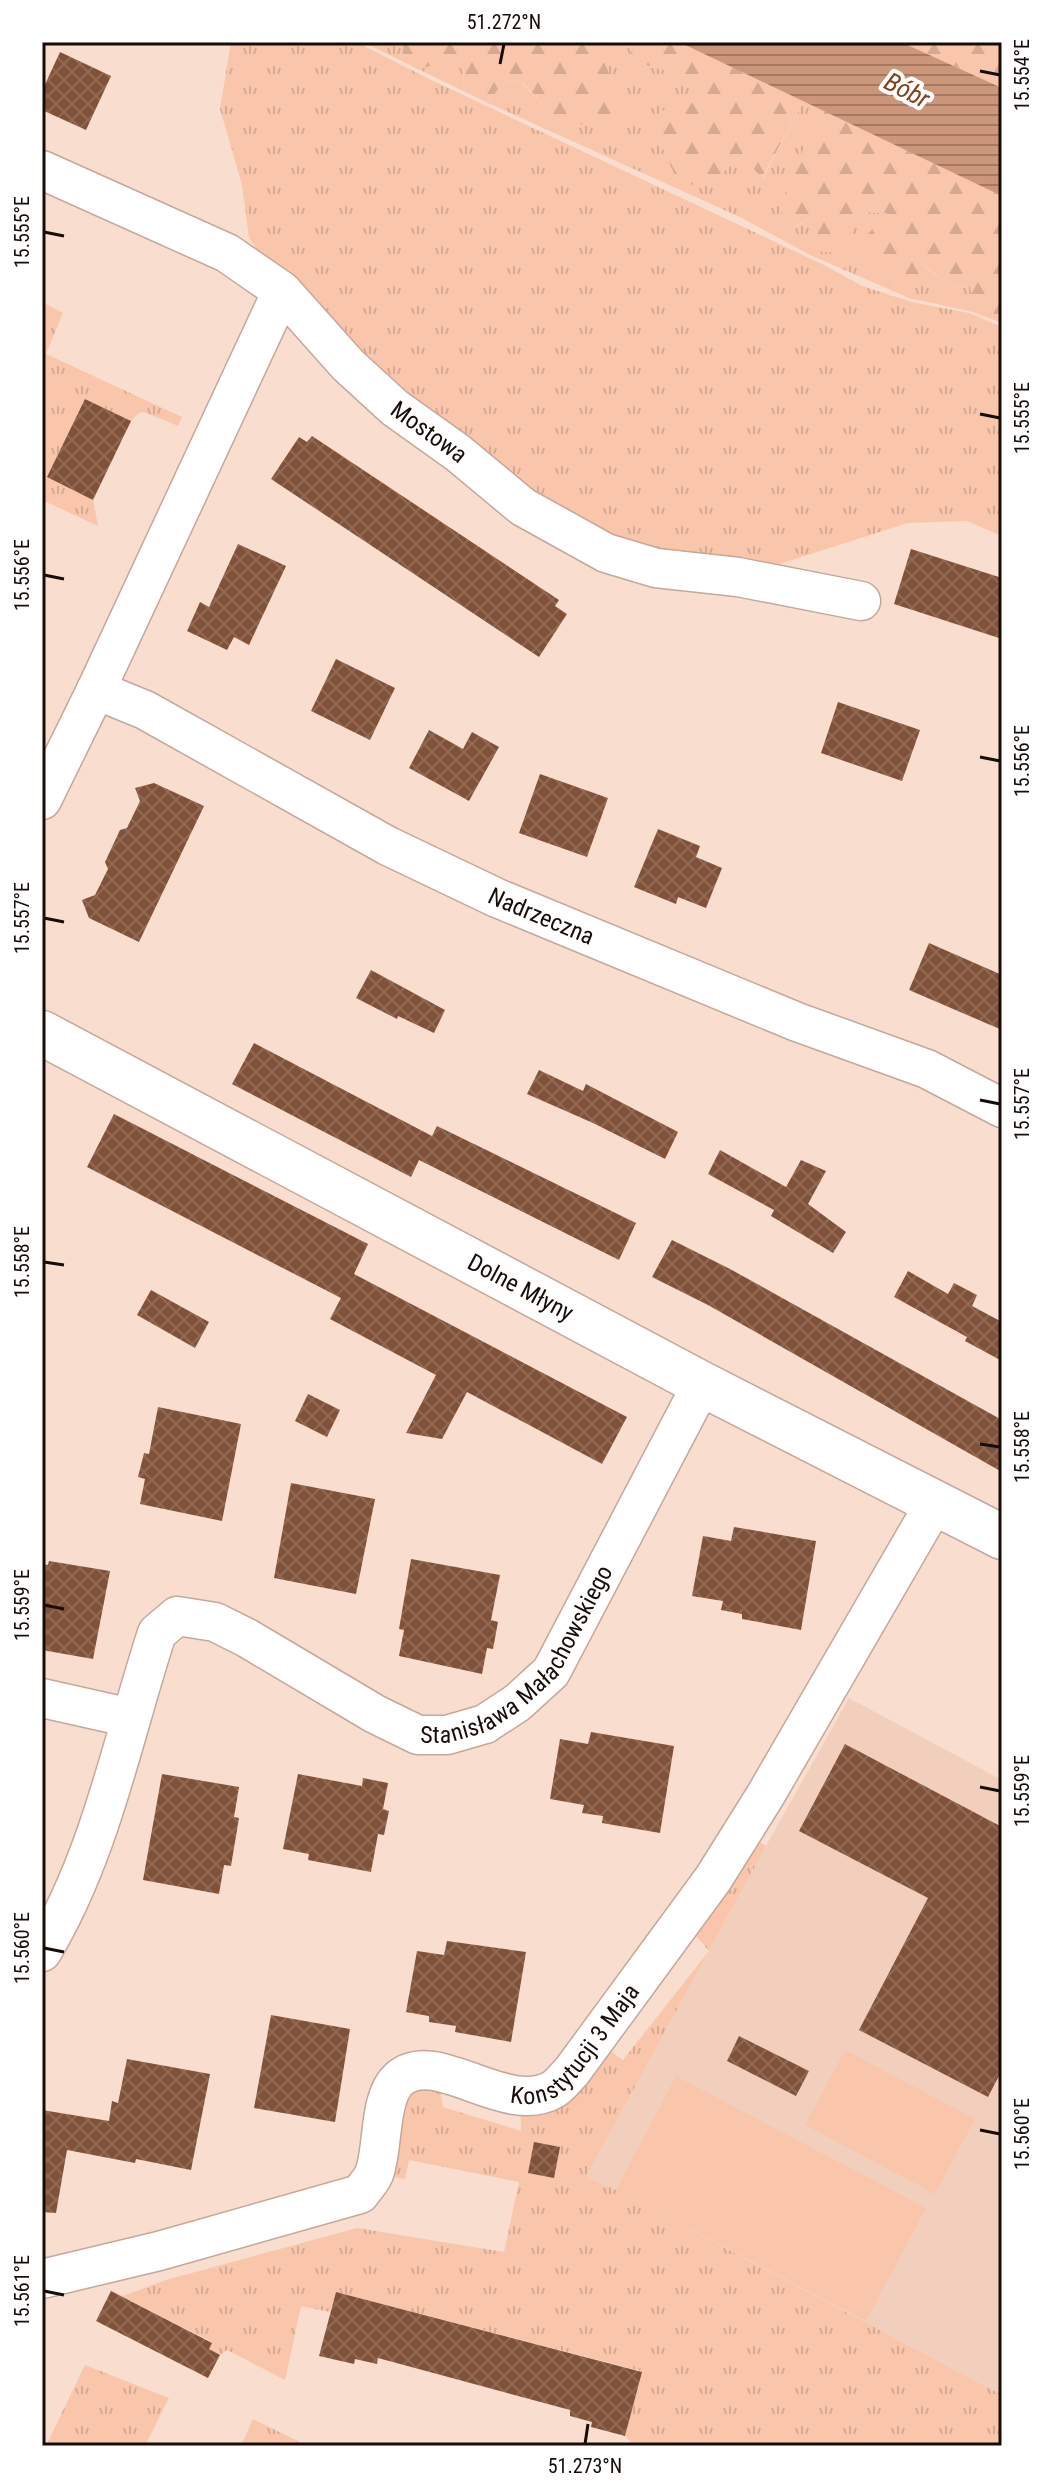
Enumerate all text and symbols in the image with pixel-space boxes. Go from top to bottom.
text: 51.272°N [467,10,541,34]
text: 15.554°E [1010,39,1034,111]
water label: Bóbr [879,66,936,115]
text: 15.555°E [10,196,34,268]
text: 15.555°E [1010,382,1034,454]
street label: Mostowa [385,395,473,469]
text: 15.556°E [10,539,34,611]
text: 15.556°E [1010,725,1034,797]
text: 15.557°E [10,882,34,954]
street label: Nadrzeczna [484,882,598,951]
text: 15.557°E [1010,1068,1034,1140]
text: 15.558°E [10,1226,34,1298]
street label: Dolne Młyny [463,1248,578,1327]
text: 15.558°E [1010,1411,1034,1483]
street label: Stanisława Małachowskiego [420,1561,618,1749]
text: 15.559°E [10,1569,34,1641]
text: 15.559°E [1010,1755,1034,1827]
text: 15.560°E [10,1912,34,1984]
street label: Konstytucji 3 Maja [509,1979,645,2110]
text: 15.560°E [1010,2098,1034,2170]
text: 15.561°E [10,2255,34,2327]
text: 51.273°N [548,2454,622,2478]

